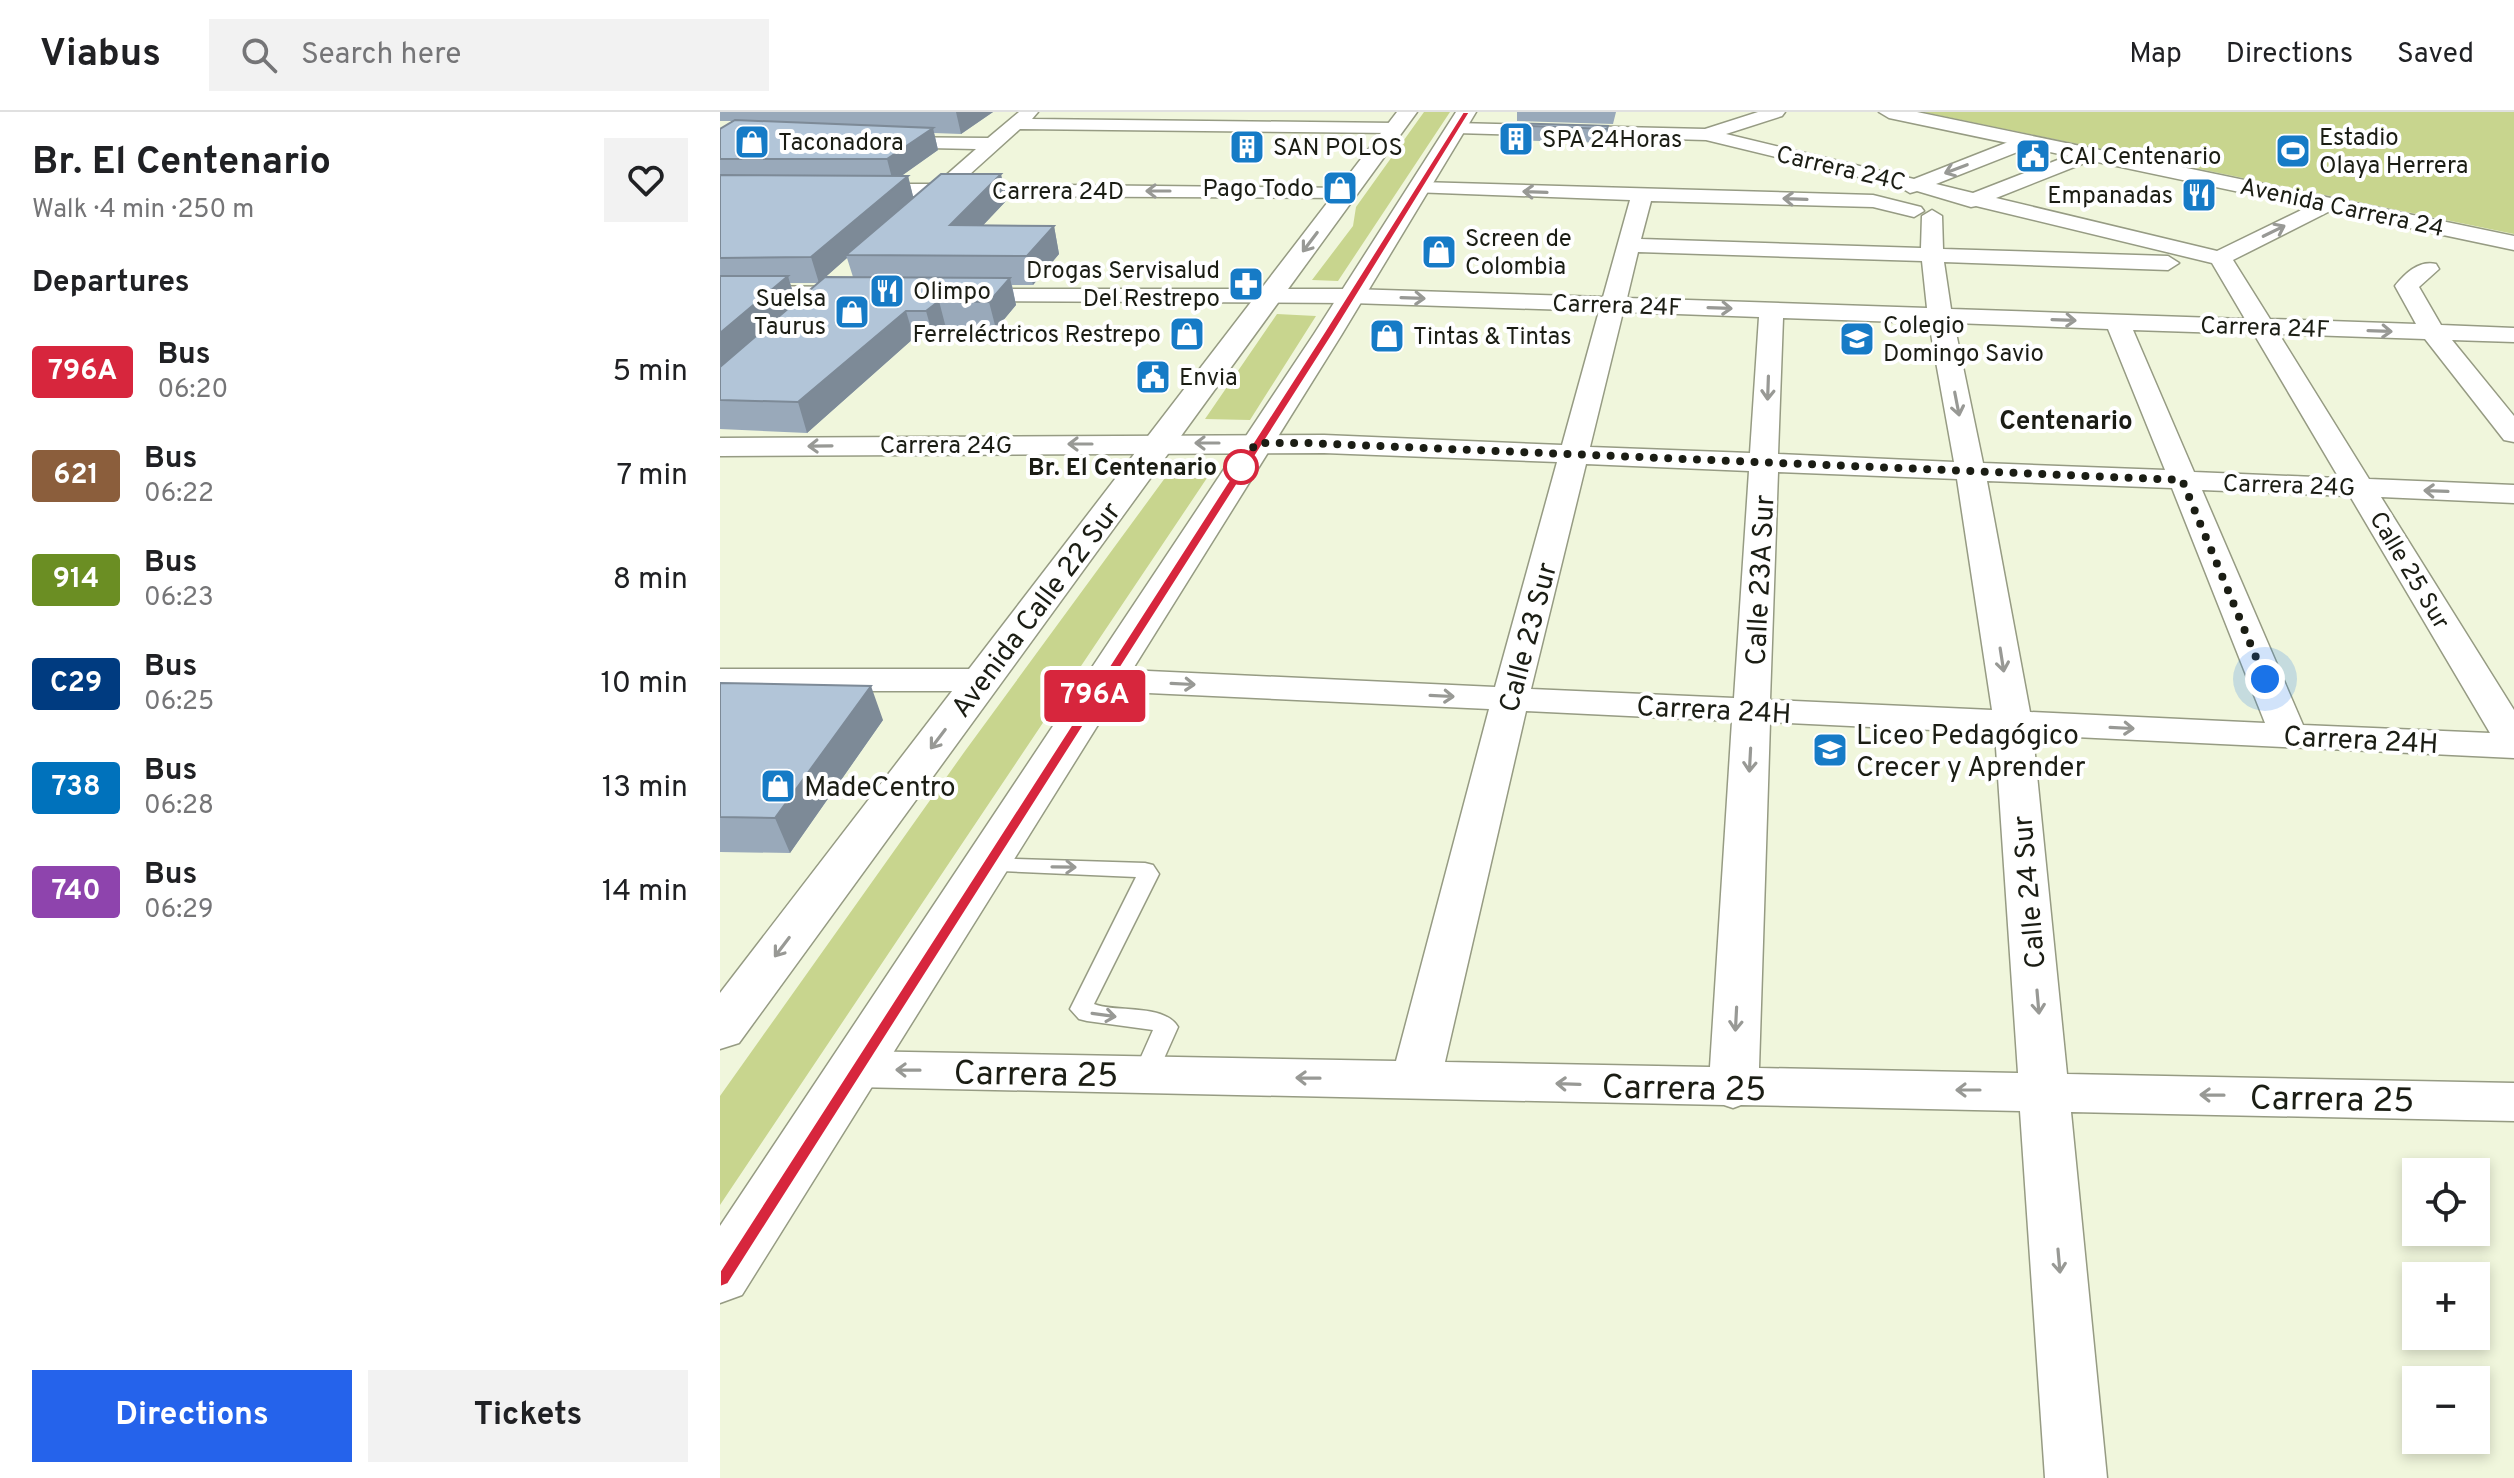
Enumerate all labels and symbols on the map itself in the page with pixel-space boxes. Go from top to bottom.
building icon: SPA 24Horas [1497,120,1535,158]
shop icon: Taconadora [733,123,771,161]
place label: Estadio Olaya Herrera [2319,124,2468,182]
place label: SPA 24Horas [1542,126,1682,156]
building icon: SAN POLOS [1228,128,1266,166]
place label: Taconadora [778,129,904,159]
sports icon: Estadio Olaya Herrera [2274,132,2312,170]
place label: SAN POLOS [1273,134,1403,164]
public building icon: CAI Centenario [2014,137,2052,175]
street label: Carrera 24C [1773,141,1908,199]
place label: CAI Centenario [2059,143,2222,173]
one-way arrow [1944,163,1968,177]
shop icon: Pago Todo [1321,169,1359,207]
street label: Avenida Carrera 24 [2237,173,2446,245]
place label: Pago Todo [1202,175,1314,205]
restaurant icon: Empanadas [2180,176,2218,214]
street label: Carrera 24D [992,178,1124,208]
place label: Empanadas [2047,182,2173,212]
one-way arrow [1145,183,1172,199]
one-way arrow [1522,184,1549,199]
one-way arrow [1782,191,1809,207]
one-way arrow [2262,223,2286,238]
place label: Screen de Colombia [1465,225,1572,283]
one-way arrow [1302,231,1319,252]
shop icon: Screen de Colombia [1420,233,1458,271]
place label: Drogas Servisalud Del Restrepo [1026,257,1220,315]
pharmacy icon: Drogas Servisalud Del Restrepo [1227,265,1265,303]
restaurant icon: Olimpo [868,272,906,310]
place label: Olimpo [913,278,991,308]
place label: Suelsa Taurus [753,285,826,343]
one-way arrow [1399,290,1426,305]
street label: Carrera 24F [1552,290,1682,324]
shop icon: Suelsa Taurus [833,293,871,331]
one-way arrow [1706,301,1733,316]
place label: Colegio Domingo Savio [1883,312,2044,370]
street label: Carrera 24F [2200,312,2330,346]
one-way arrow [2050,313,2077,328]
shop icon: Ferreléctricos Restrepo [1168,315,1206,353]
shop icon: Tintas & Tintas [1368,317,1406,355]
school or university icon: Colegio Domingo Savio [1838,320,1876,358]
place label: Ferreléctricos Restrepo [912,321,1161,351]
place label: Tintas & Tintas [1413,323,1571,353]
one-way arrow [2366,324,2393,339]
public building icon: Envia [1134,358,1172,396]
place label: Envia [1179,364,1238,394]
one-way arrow [1761,374,1776,401]
one-way arrow [1950,391,1965,416]
district label: Centenario [1999,406,2133,439]
street label: Carrera 24G [880,432,1012,462]
one-way arrow [1194,435,1221,451]
one-way arrow [1067,436,1094,452]
one-way arrow [807,438,834,454]
marker: Br. El Centenario [1224,450,1258,484]
place label: Br. El Centenario [1028,454,1217,484]
street label: Carrera 24G [2222,470,2356,504]
one-way arrow [2423,483,2450,498]
street label: Calle 23A Sur [1740,494,1784,666]
street label: Avenida Calle 22 Sur [945,496,1130,726]
street label: Calle 25 Sur [2361,507,2455,635]
street label: Calle 23 Sur [1493,559,1567,717]
one-way arrow [1995,647,2010,672]
your location [2245,659,2285,699]
line badge: 796A [1039,670,1151,722]
one-way arrow [1169,676,1196,691]
one-way arrow [1429,688,1455,703]
street label: Carrera 24H [1636,690,1792,734]
place label: Liceo Pedagógico Crecer y Aprender [1856,719,2086,787]
street label: Carrera 24H [2283,720,2439,764]
one-way arrow [2108,721,2135,736]
one-way arrow [930,728,947,749]
school or university icon: Liceo Pedagógico Crecer y Aprender [1811,731,1849,769]
one-way arrow [1742,746,1757,773]
shop icon: MadeCentro [759,767,797,805]
place label: MadeCentro [804,771,956,807]
street label: Calle 24 Sur [2006,814,2056,970]
one-way arrow [1050,859,1077,875]
one-way arrow [774,936,791,957]
one-way arrow [2030,988,2045,1015]
one-way arrow [1729,1005,1744,1032]
one-way arrow [1090,1008,1116,1023]
street label: Carrera 25 [953,1054,1119,1099]
one-way arrow [895,1062,922,1078]
street label: Carrera 25 [1601,1068,1767,1113]
one-way arrow [1295,1070,1322,1086]
one-way arrow [1555,1076,1582,1092]
street label: Carrera 25 [2249,1079,2415,1124]
one-way arrow [1955,1082,1982,1098]
one-way arrow [2199,1087,2226,1103]
one-way arrow [2052,1247,2067,1274]

